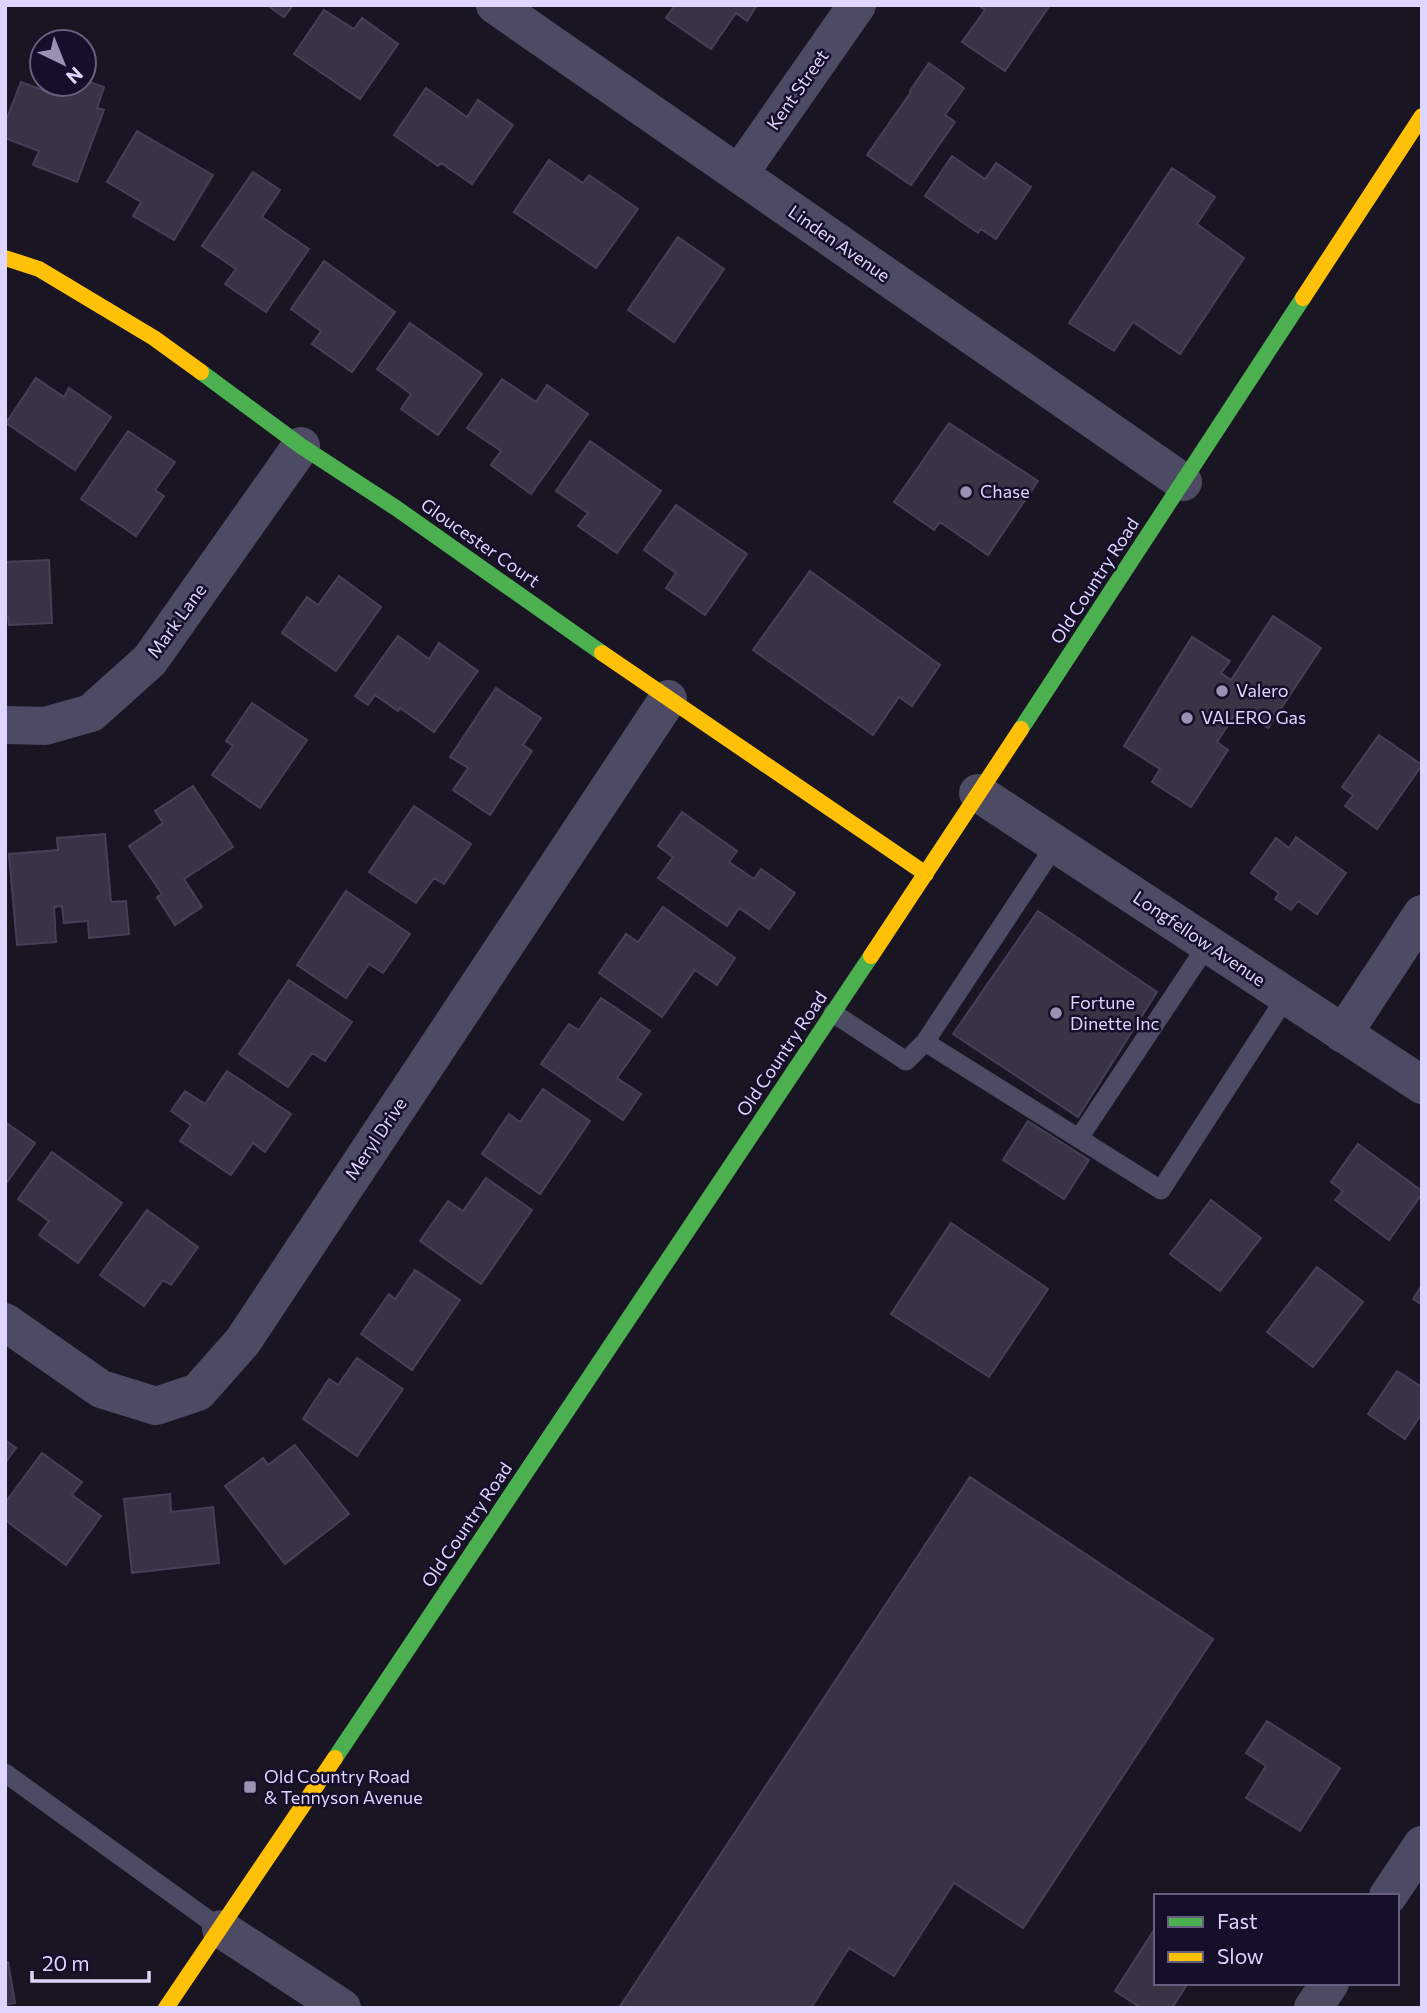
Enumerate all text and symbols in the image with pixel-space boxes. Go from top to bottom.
north arrow [28,28,98,98]
street label: Kent Street [762,45,833,134]
text: N [62,63,88,89]
street label: Linden Avenue [785,200,895,286]
place label: Chase [980,480,1030,502]
marker: Chase [958,484,974,500]
street label: Gloucester Court [417,493,544,591]
street label: Old Country Road [1045,513,1143,648]
street label: Mark Lane [142,579,210,662]
place label: Valero [1236,679,1289,701]
marker: Valero [1214,683,1230,699]
place label: VALERO Gas [1201,706,1306,728]
marker: VALERO Gas [1179,710,1195,726]
street label: Longfellow Avenue [1129,886,1270,991]
street label: Old Country Road [731,987,831,1120]
place label: Fortune Dinette Inc [1070,991,1159,1034]
marker: Fortune Dinette Inc [1048,1005,1064,1021]
street label: Meryl Drive [340,1093,411,1184]
street label: Old Country Road [416,1458,516,1591]
place label: Old Country Road & Tennyson Avenue [264,1765,423,1808]
marker: Old Country Road & Tennyson Avenue [242,1779,258,1795]
legend [1154,1894,1399,1985]
text: Fast [1217,1908,1258,1933]
scale bar [32,1940,149,1984]
text: Slow [1217,1943,1264,1968]
text: 20 m [42,1950,90,1975]

